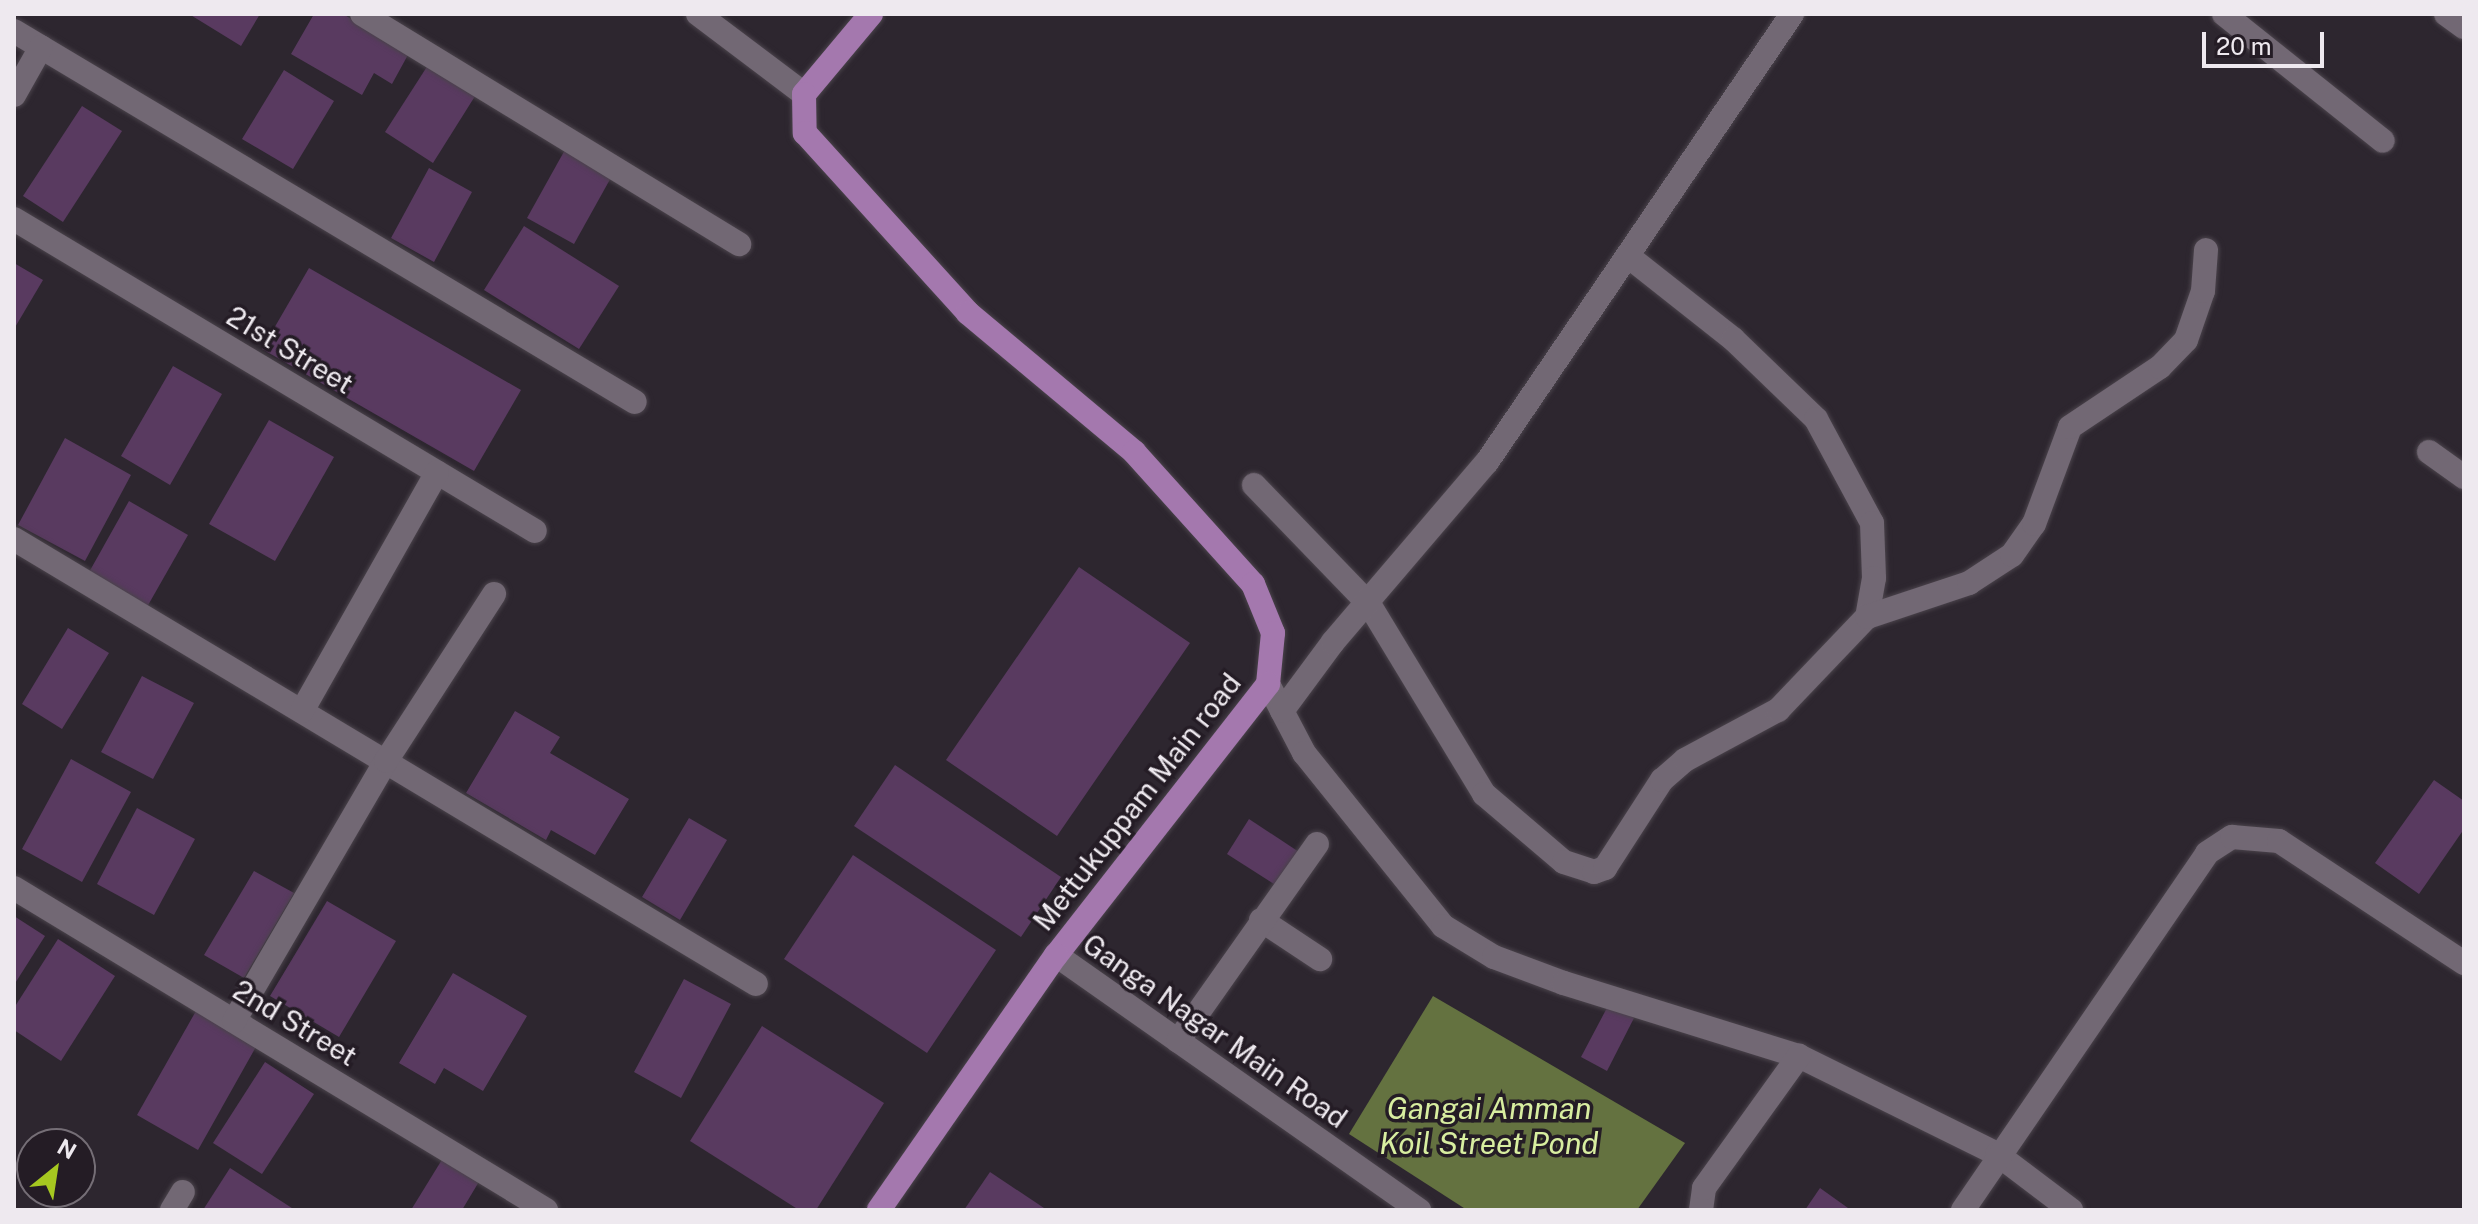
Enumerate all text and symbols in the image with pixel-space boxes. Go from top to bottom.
scale bar [2206,16,2328,66]
text: 20 m [2216,32,2272,60]
street label: 21st Street [221,299,359,401]
street label: Mettukuppam Main road [1026,667,1248,937]
street label: Ganga Nagar Main Road [1076,927,1354,1135]
street label: 2nd Street [227,973,363,1073]
water label: Gangai Amman Koil Street Pond [1379,1090,1599,1160]
north arrow [16,1128,96,1208]
text: N [53,1133,81,1165]

